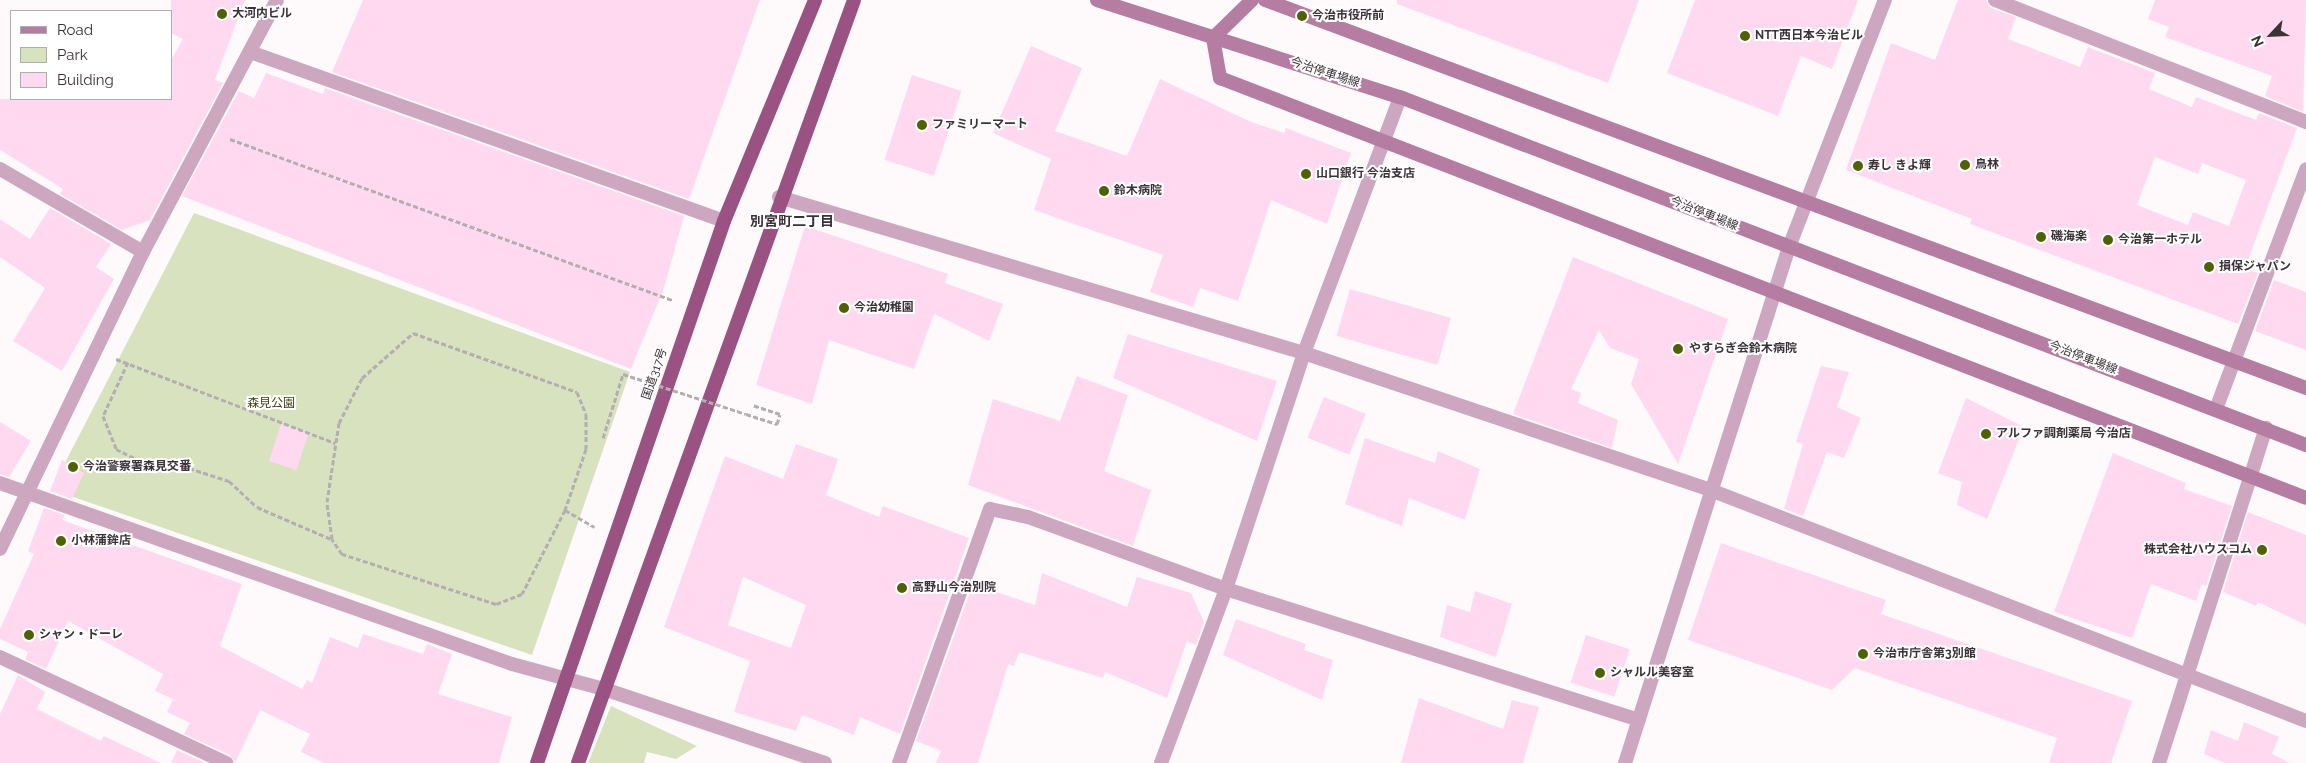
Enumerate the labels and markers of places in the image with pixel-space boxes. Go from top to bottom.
place label: 大河内ビル [232,7,292,21]
marker: 大河内ビル [216,8,228,20]
place label: 今治市役所前 [1312,9,1384,23]
marker: 今治市役所前 [1296,10,1308,22]
place label: NTT西日本今治ビル [1755,29,1863,43]
marker: NTT西日本今治ビル [1739,30,1751,42]
place label: ファミリーマート [932,118,1028,132]
marker: ファミリーマート [916,119,928,131]
place label: 鳥林 [1975,158,1999,172]
place label: 寿し きよ輝 [1868,159,1931,173]
marker: 鳥林 [1959,159,1971,171]
marker: 寿し きよ輝 [1852,160,1864,172]
place label: 山口銀行 今治支店 [1316,167,1415,181]
marker: 山口銀行 今治支店 [1300,168,1312,180]
place label: 鈴木病院 [1114,184,1162,198]
marker: 鈴木病院 [1098,185,1110,197]
place label: 磯海楽 [2051,230,2087,244]
marker: 磯海楽 [2035,231,2047,243]
place label: 今治第一ホテル [2118,233,2202,247]
marker: 今治第一ホテル [2102,234,2114,246]
place label: 損保ジャパン [2219,260,2291,274]
marker: 損保ジャパン [2203,261,2215,273]
place label: 今治幼稚園 [854,301,914,315]
marker: 今治幼稚園 [838,302,850,314]
marker: やすらぎ会鈴木病院 [1671,342,1685,356]
place label: やすらぎ会鈴木病院 [1689,342,1797,356]
place label: アルファ調剤薬局 今治店 [1996,427,2131,441]
marker: アルファ調剤薬局 今治店 [1980,428,1992,440]
place label: 今治警察署森見交番 [83,460,191,474]
marker: 今治警察署森見交番 [67,461,79,473]
place label: 小林蒲鉾店 [71,534,131,548]
marker: 小林蒲鉾店 [55,535,67,547]
place label: 株式会社ハウスコム [2144,543,2252,557]
marker: 株式会社ハウスコム [2256,544,2268,556]
place label: 高野山今治別院 [912,581,996,595]
marker: 高野山今治別院 [896,582,908,594]
place label: シャン・ドーレ [39,628,123,642]
marker: シャン・ドーレ [23,629,35,641]
place label: 今治市庁舎第3別館 [1873,647,1976,661]
marker: 今治市庁舎第3別館 [1857,648,1869,660]
place label: シャルル美容室 [1610,666,1694,680]
marker: シャルル美容室 [1594,667,1606,679]

